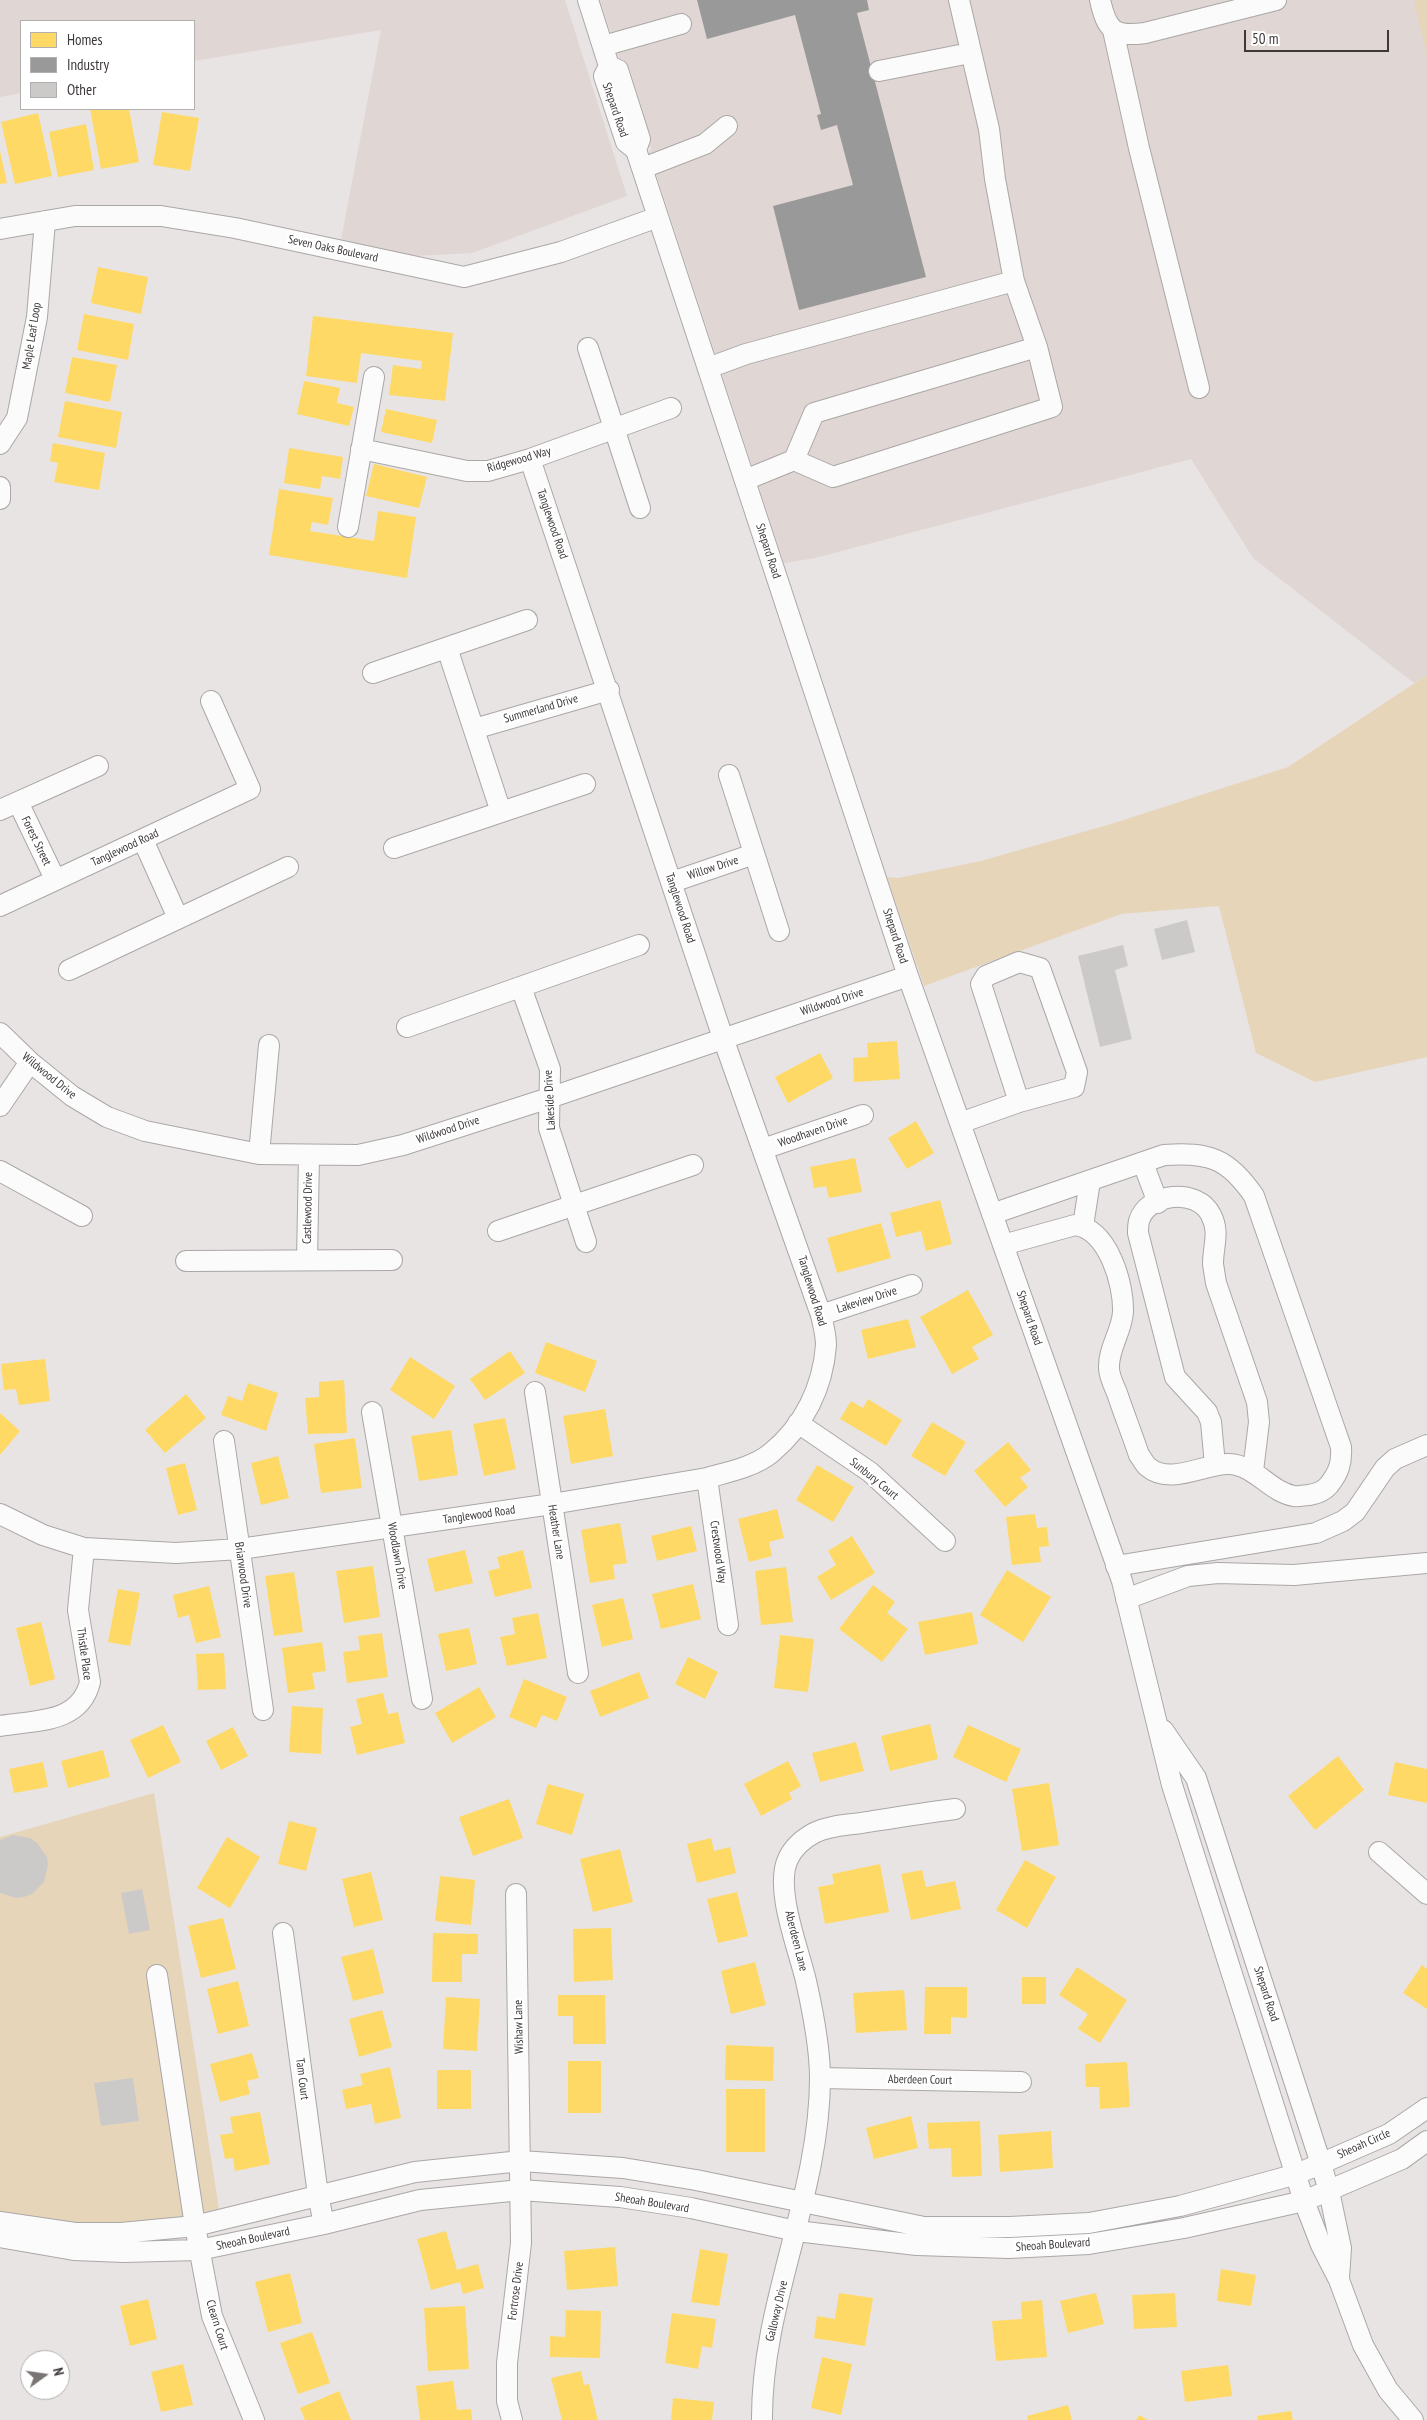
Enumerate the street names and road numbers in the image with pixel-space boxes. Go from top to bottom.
street label: Shepard Road [599,81,631,139]
street label: Seven Oaks Boulevard [287,232,379,266]
street label: Maple Leaf Loop [20,301,44,371]
street label: Ridgewood Way [485,444,553,476]
street label: Tanglewood Road [533,487,571,561]
street label: Shepard Road [752,522,784,580]
street label: Summerland Drive [502,692,580,726]
street label: Forest Street [18,814,54,868]
street label: Tanglewood Road [89,826,161,870]
street label: Willow Drive [686,853,740,883]
street label: Tanglewood Road [662,871,698,945]
street label: Shepard Road [879,907,911,965]
street label: Wildwood Drive [799,985,865,1019]
street label: Wildwood Drive [19,1050,79,1102]
street label: Lakeside Drive [541,1070,559,1130]
street label: Wildwood Drive [415,1113,481,1147]
street label: Woodhaven Drive [776,1113,850,1151]
street label: Castlewood Drive [300,1172,316,1244]
street label: Tanglewood Road [794,1254,830,1328]
street label: Lakeview Drive [835,1284,899,1316]
street label: Shepard Road [1013,1289,1045,1347]
street label: Sunbury Court [847,1455,901,1503]
street label: Tanglewood Road [442,1503,516,1527]
street label: Heather Lane [545,1504,567,1560]
street label: Crestwood Way [706,1520,730,1584]
street label: Woodlawn Drive [384,1522,410,1590]
street label: Briarwood Drive [231,1541,255,1609]
street label: Thistle Place [73,1627,95,1681]
street label: Aberdeen Lane [782,1909,810,1973]
street label: Shepard Road [1250,1965,1282,2023]
street label: Wishaw Lane [511,2000,527,2054]
street label: Tam Court [292,2057,312,2101]
street label: Aberdeen Court [888,2072,952,2088]
street label: Sheoah Circle [1335,2126,1393,2162]
street label: Sheoah Boulevard [614,2190,690,2216]
street label: Sheoah Boulevard [215,2224,291,2254]
street label: Sheoah Boulevard [1015,2235,1091,2255]
street label: Fortrose Drive [505,2261,527,2321]
street label: Galloway Drive [763,2279,791,2343]
street label: Clearn Court [203,2298,231,2352]

